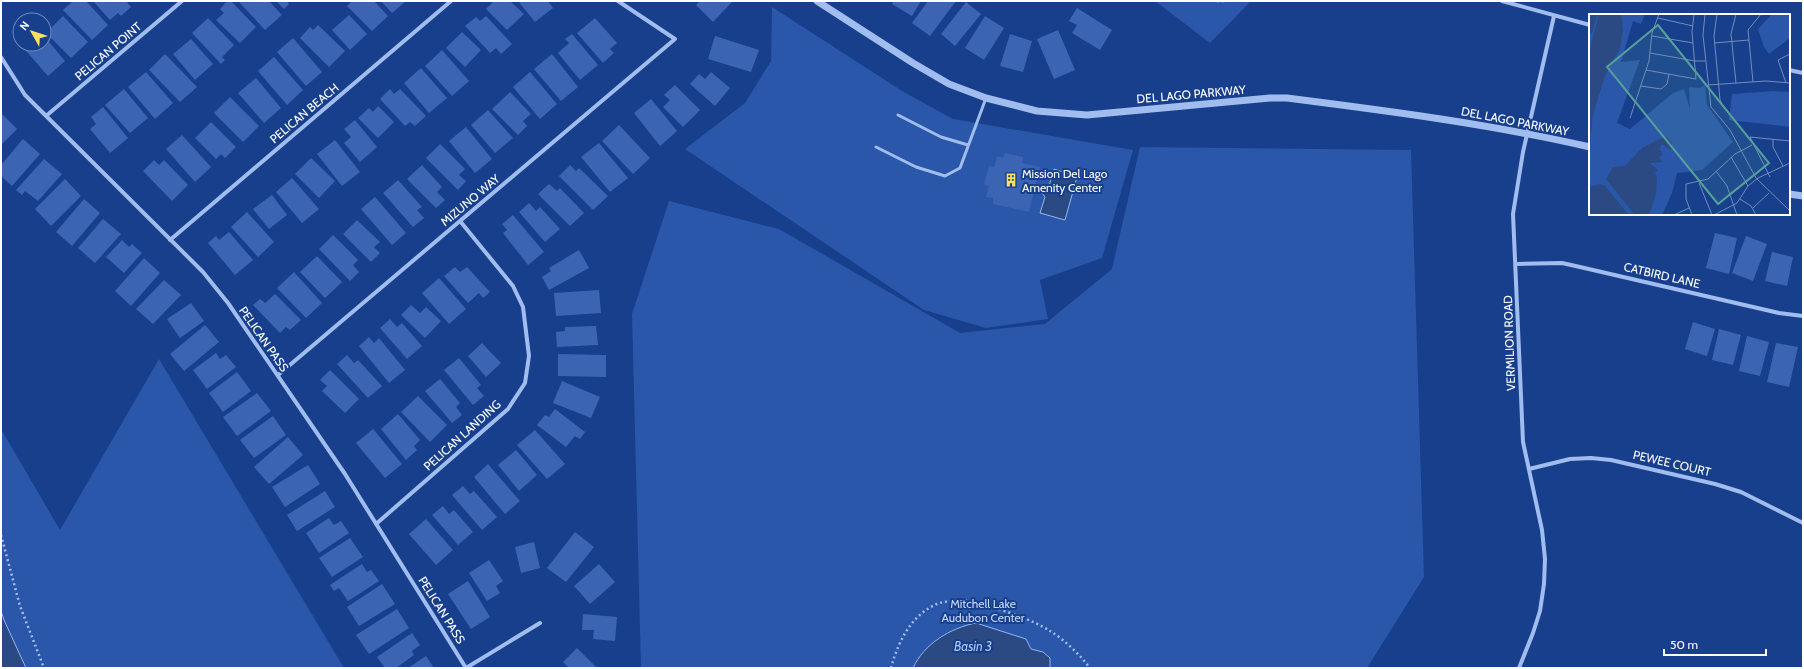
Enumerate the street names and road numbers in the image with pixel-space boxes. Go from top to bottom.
street label: PELICAN POINT [72,18,145,83]
street label: PELICAN BEACH [266,80,342,146]
street label: DEL LAGO PARKWAY [1136,82,1246,106]
street label: DEL LAGO PARKWAY [1460,103,1570,139]
street label: MIZUNO WAY [437,171,503,229]
street label: CATBIRD LANE [1622,259,1702,291]
street label: VERMILION ROAD [1500,295,1518,391]
street label: PELICAN PASS [236,303,292,375]
street label: PELICAN LANDING [420,396,504,474]
street label: PEWEE COURT [1632,447,1713,479]
street label: PELICAN PASS [415,574,469,646]

